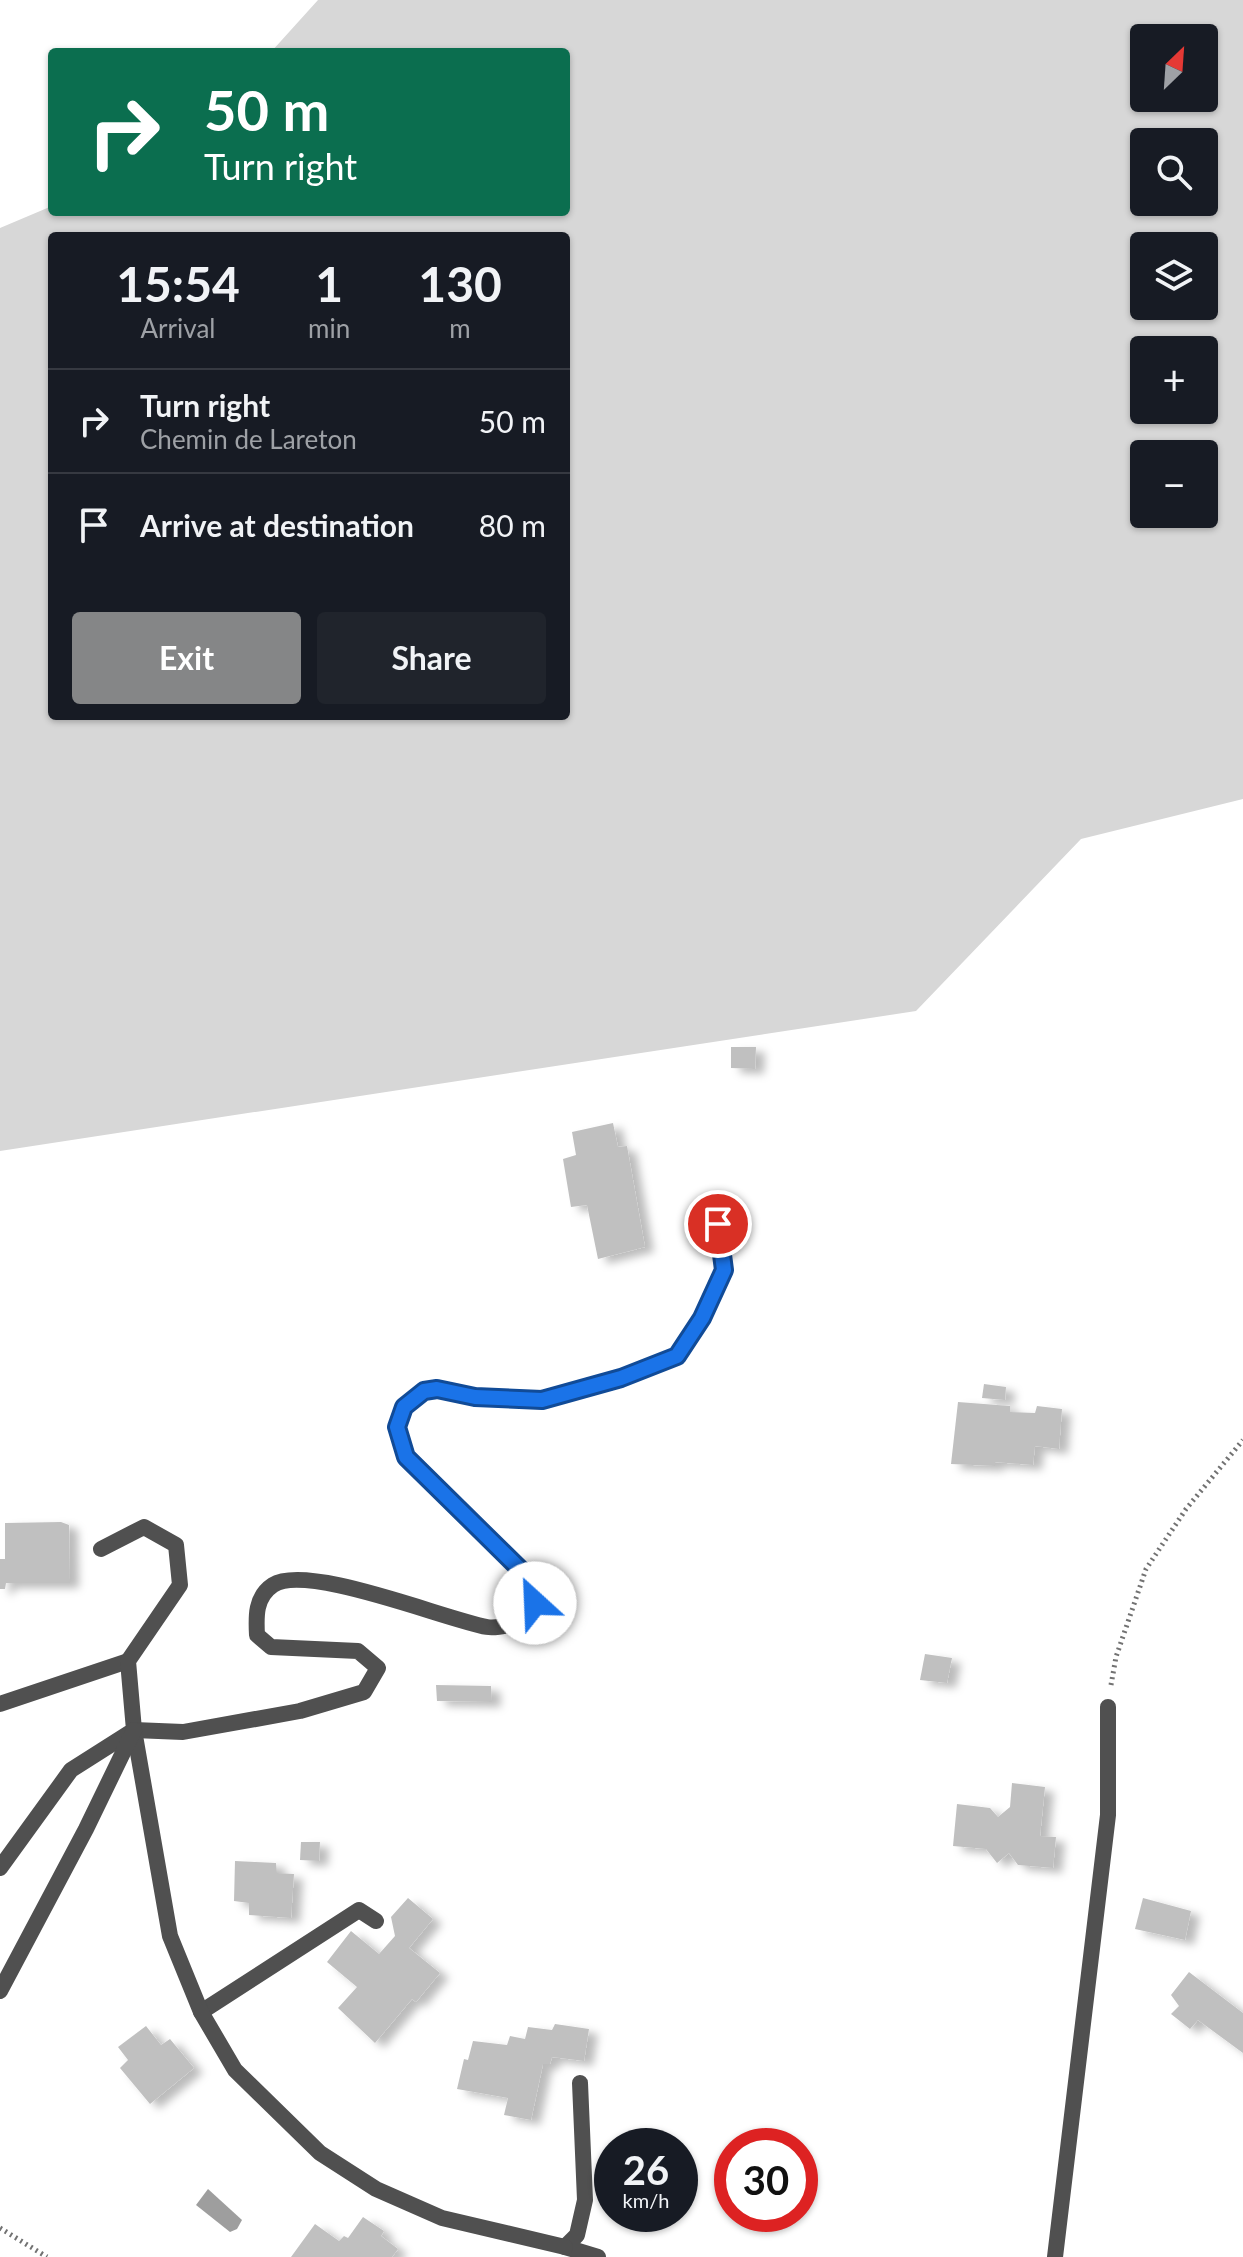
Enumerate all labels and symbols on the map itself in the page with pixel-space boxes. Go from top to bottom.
north arrow [1130,24,1218,112]
pin [684,1190,752,1258]
position arrow [493,1561,577,1645]
speed limit sign: 30 [714,2128,818,2232]

